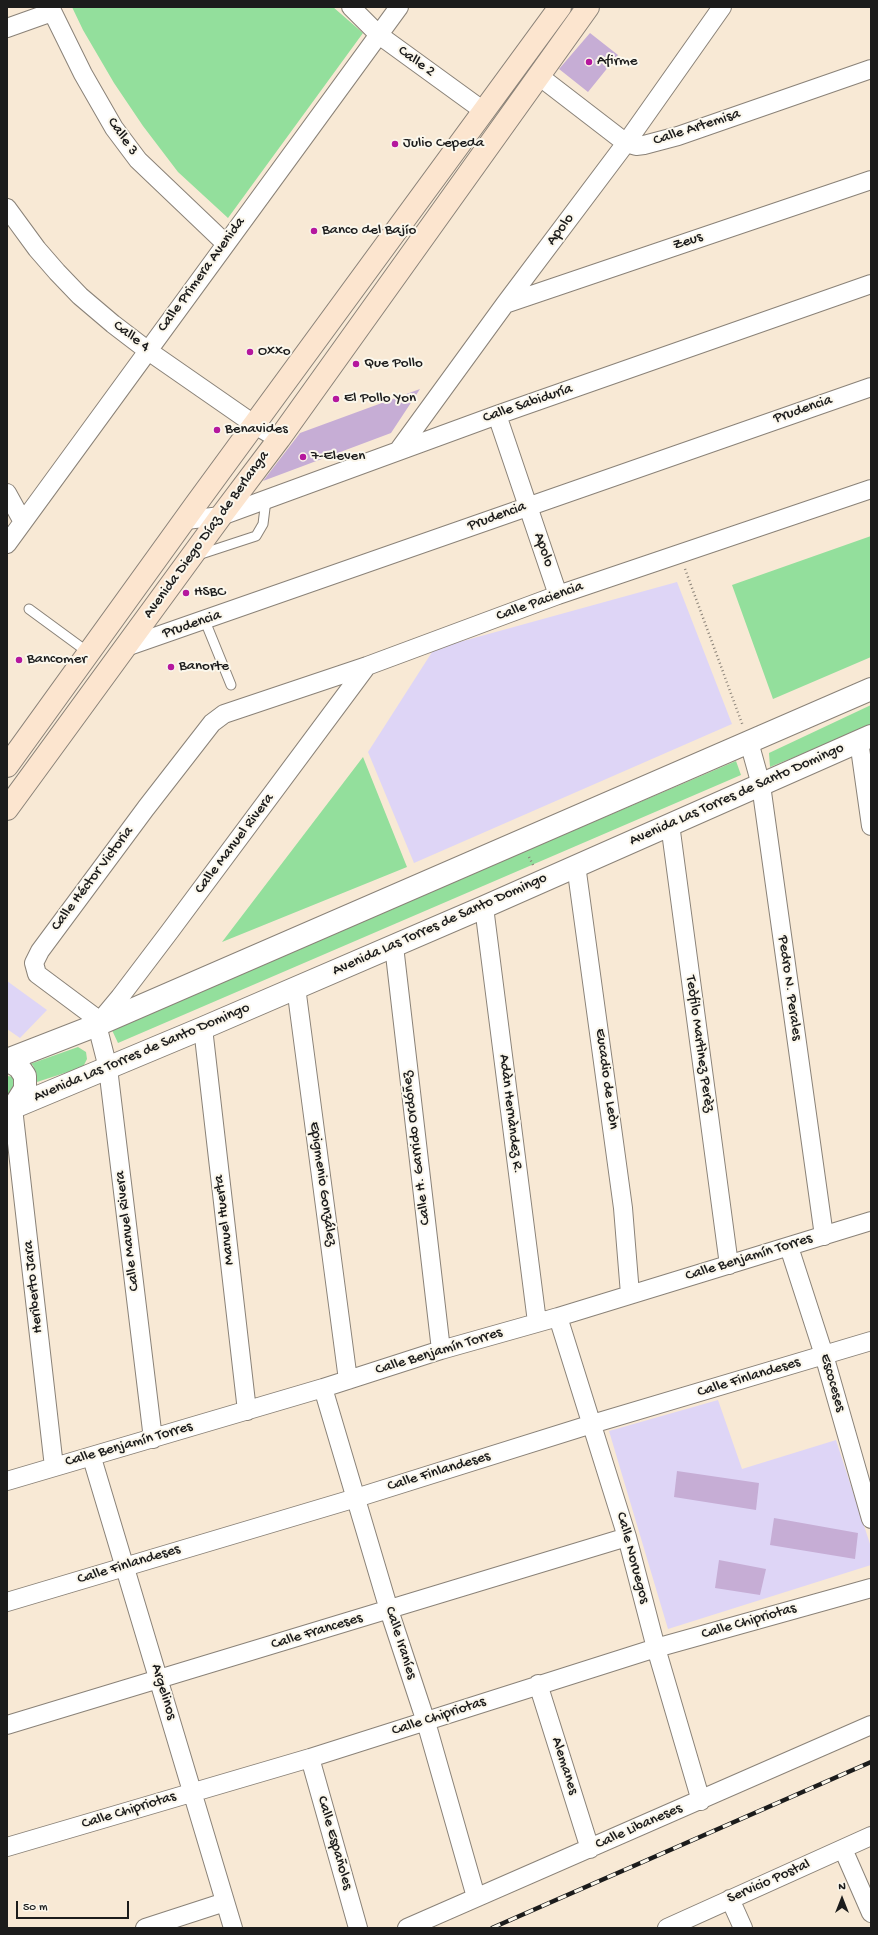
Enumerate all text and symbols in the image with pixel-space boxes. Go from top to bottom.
street label: Calle 2 [394,42,438,82]
place label: Afirme [597,53,637,71]
marker: Afirme [584,57,594,67]
street label: Calle Artemisa [651,106,743,150]
street label: Calle 3 [103,115,141,159]
place label: Julio Cepeda [403,135,484,153]
marker: Julio Cepeda [390,139,400,149]
street label: Apolo [543,211,579,249]
street label: Calle Primera Avenida [154,214,250,336]
place label: Banco del Bajío [322,222,416,240]
marker: Banco del Bajío [309,226,319,236]
street label: Zeus [671,229,705,255]
street label: Calle 4 [109,317,153,357]
place label: Oxxo [258,343,291,361]
marker: Oxxo [245,347,255,357]
place label: Que Pollo [364,355,423,373]
marker: Que Pollo [351,359,361,369]
street label: Calle Sabiduría [481,380,575,428]
place label: El Pollo Yon [344,390,416,408]
street label: Prudencia [771,392,835,428]
marker: El Pollo Yon [331,394,341,404]
place label: Benavides [225,421,288,439]
marker: Benavides [212,425,222,435]
street label: Avenida Diego Díaz de Berlanga [140,448,274,622]
place label: 7-Eleven [311,448,365,466]
marker: 7-Eleven [298,452,308,462]
street label: Prudencia [465,498,529,536]
street label: Apolo [529,530,557,570]
street label: Calle Paciencia [494,578,586,626]
place label: HSBC [194,584,225,602]
marker: HSBC [181,588,191,598]
street label: Prudencia [160,607,224,643]
place label: Bancomer [27,651,87,669]
marker: Bancomer [14,655,24,665]
place label: Banorte [179,658,229,676]
marker: Banorte [166,662,176,672]
street label: Avenida Las Torres de Santo Domingo [627,739,847,851]
street label: Calle Manuel Rivera [191,790,279,898]
street label: Calle Héctor Victoria [48,823,138,935]
street label: Avenida Las Torres de Santo Domingo [330,869,550,981]
street label: Pedro N. Perales [773,934,805,1042]
street label: Teòfilo Martìnez Perèz [680,974,718,1114]
street label: Avenida Las Torres de Santo Domingo [31,999,253,1107]
street label: Eucadio de Leòn [590,1028,622,1130]
street label: Adàn Hernàndez R. [494,1053,526,1175]
street label: Calle H. Garrido Ordóñez [399,1070,435,1226]
street label: Epigmenio González [304,1121,340,1247]
street label: Calle Manuel Rivera [112,1170,144,1292]
street label: Manuel Huerta [211,1174,239,1266]
street label: Calle Benjamín Torres [683,1230,815,1286]
street label: Heriberto Jara [20,1240,48,1334]
street label: Calle Benjamín Torres [373,1324,505,1380]
street label: Escoceses [815,1352,849,1414]
street label: Calle Finlandeses [695,1354,803,1402]
street label: Calle Benjamín Torres [63,1418,195,1472]
street label: Calle Finlandeses [385,1448,493,1496]
street label: Calle Noruegos [611,1510,653,1606]
street label: Calle Finlandeses [75,1541,183,1589]
street label: Calle Chipriotas [700,1600,798,1644]
street label: Calle Iraníes [380,1604,420,1682]
street label: Calle Franceses [269,1610,365,1654]
street label: Argelinos [146,1662,180,1722]
street label: Calle Chipriotas [390,1693,488,1741]
street label: Alemanes [546,1735,582,1797]
street label: Calle Chipriotas [80,1788,178,1834]
street label: Calle Españoles [312,1794,356,1892]
street label: Calle Libaneses [593,1800,685,1854]
street label: Servicio Postal [725,1856,813,1908]
north arrow [822,1879,862,1919]
text: N [838,1881,846,1893]
scale bar [18,1893,131,1919]
text: 50 m [23,1901,48,1915]

